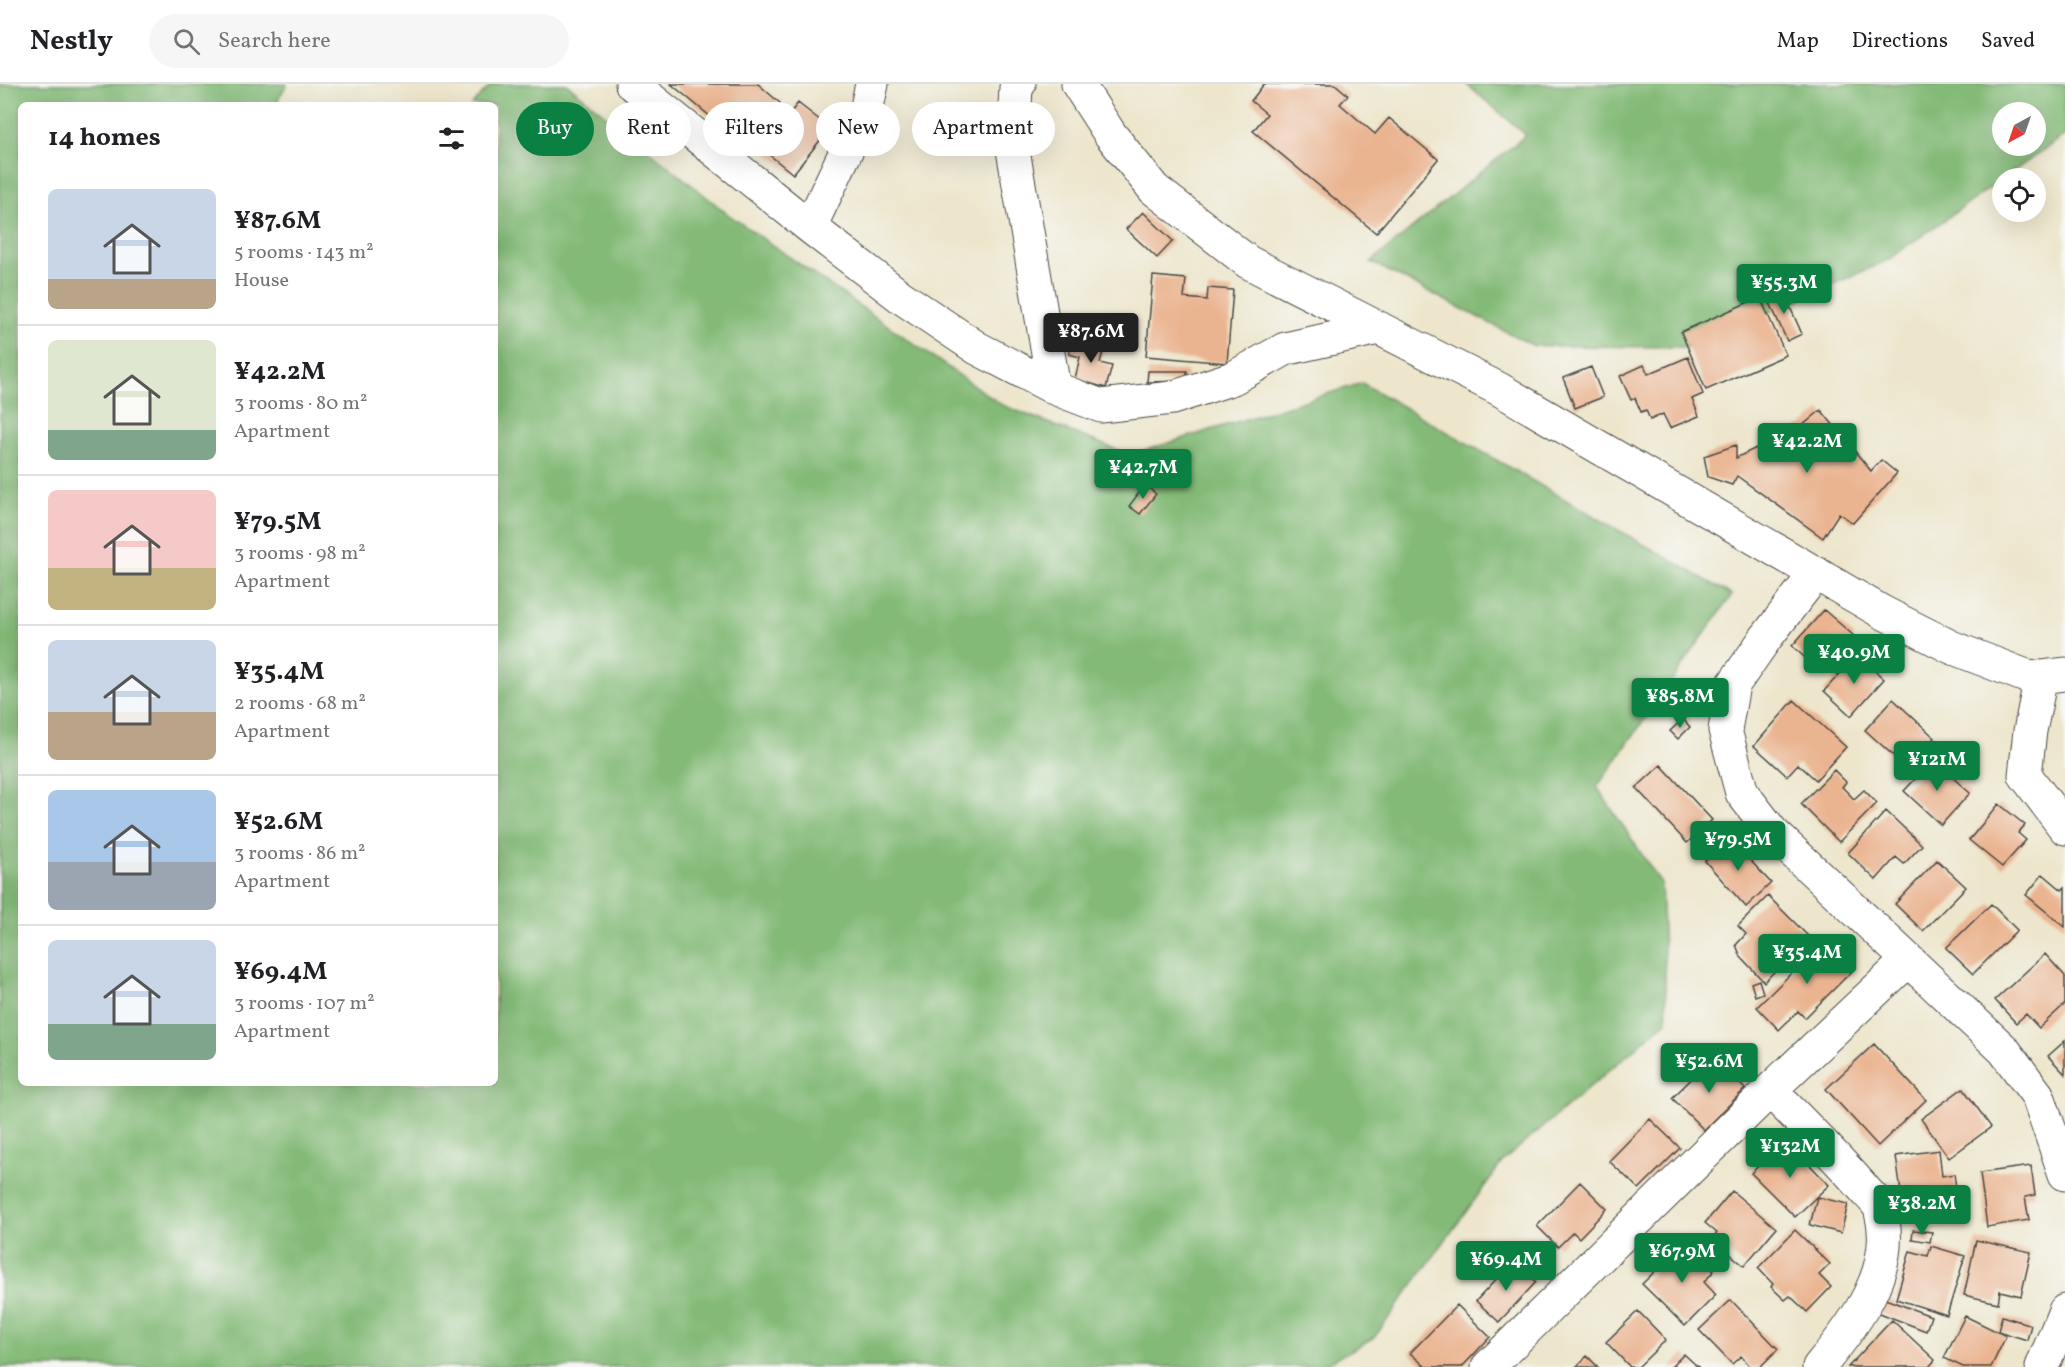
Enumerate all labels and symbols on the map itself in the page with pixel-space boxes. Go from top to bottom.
north arrow [1992,102,2046,156]
pin: ¥55.3M [1735,264,1833,315]
pin: ¥87.6M [1042,313,1140,364]
pin: ¥42.2M [1758,423,1856,474]
pin: ¥42.7M [1094,449,1192,500]
pin: ¥40.9M [1805,634,1903,685]
pin: ¥85.8M [1631,678,1729,729]
pin: ¥121M [1895,741,1979,792]
pin: ¥79.5M [1689,821,1787,872]
pin: ¥35.4M [1758,934,1856,985]
pin: ¥52.6M [1660,1043,1758,1094]
pin: ¥132M [1748,1128,1832,1179]
pin: ¥38.2M [1873,1185,1971,1236]
pin: ¥67.9M [1633,1233,1731,1284]
pin: ¥69.4M [1457,1241,1555,1292]

